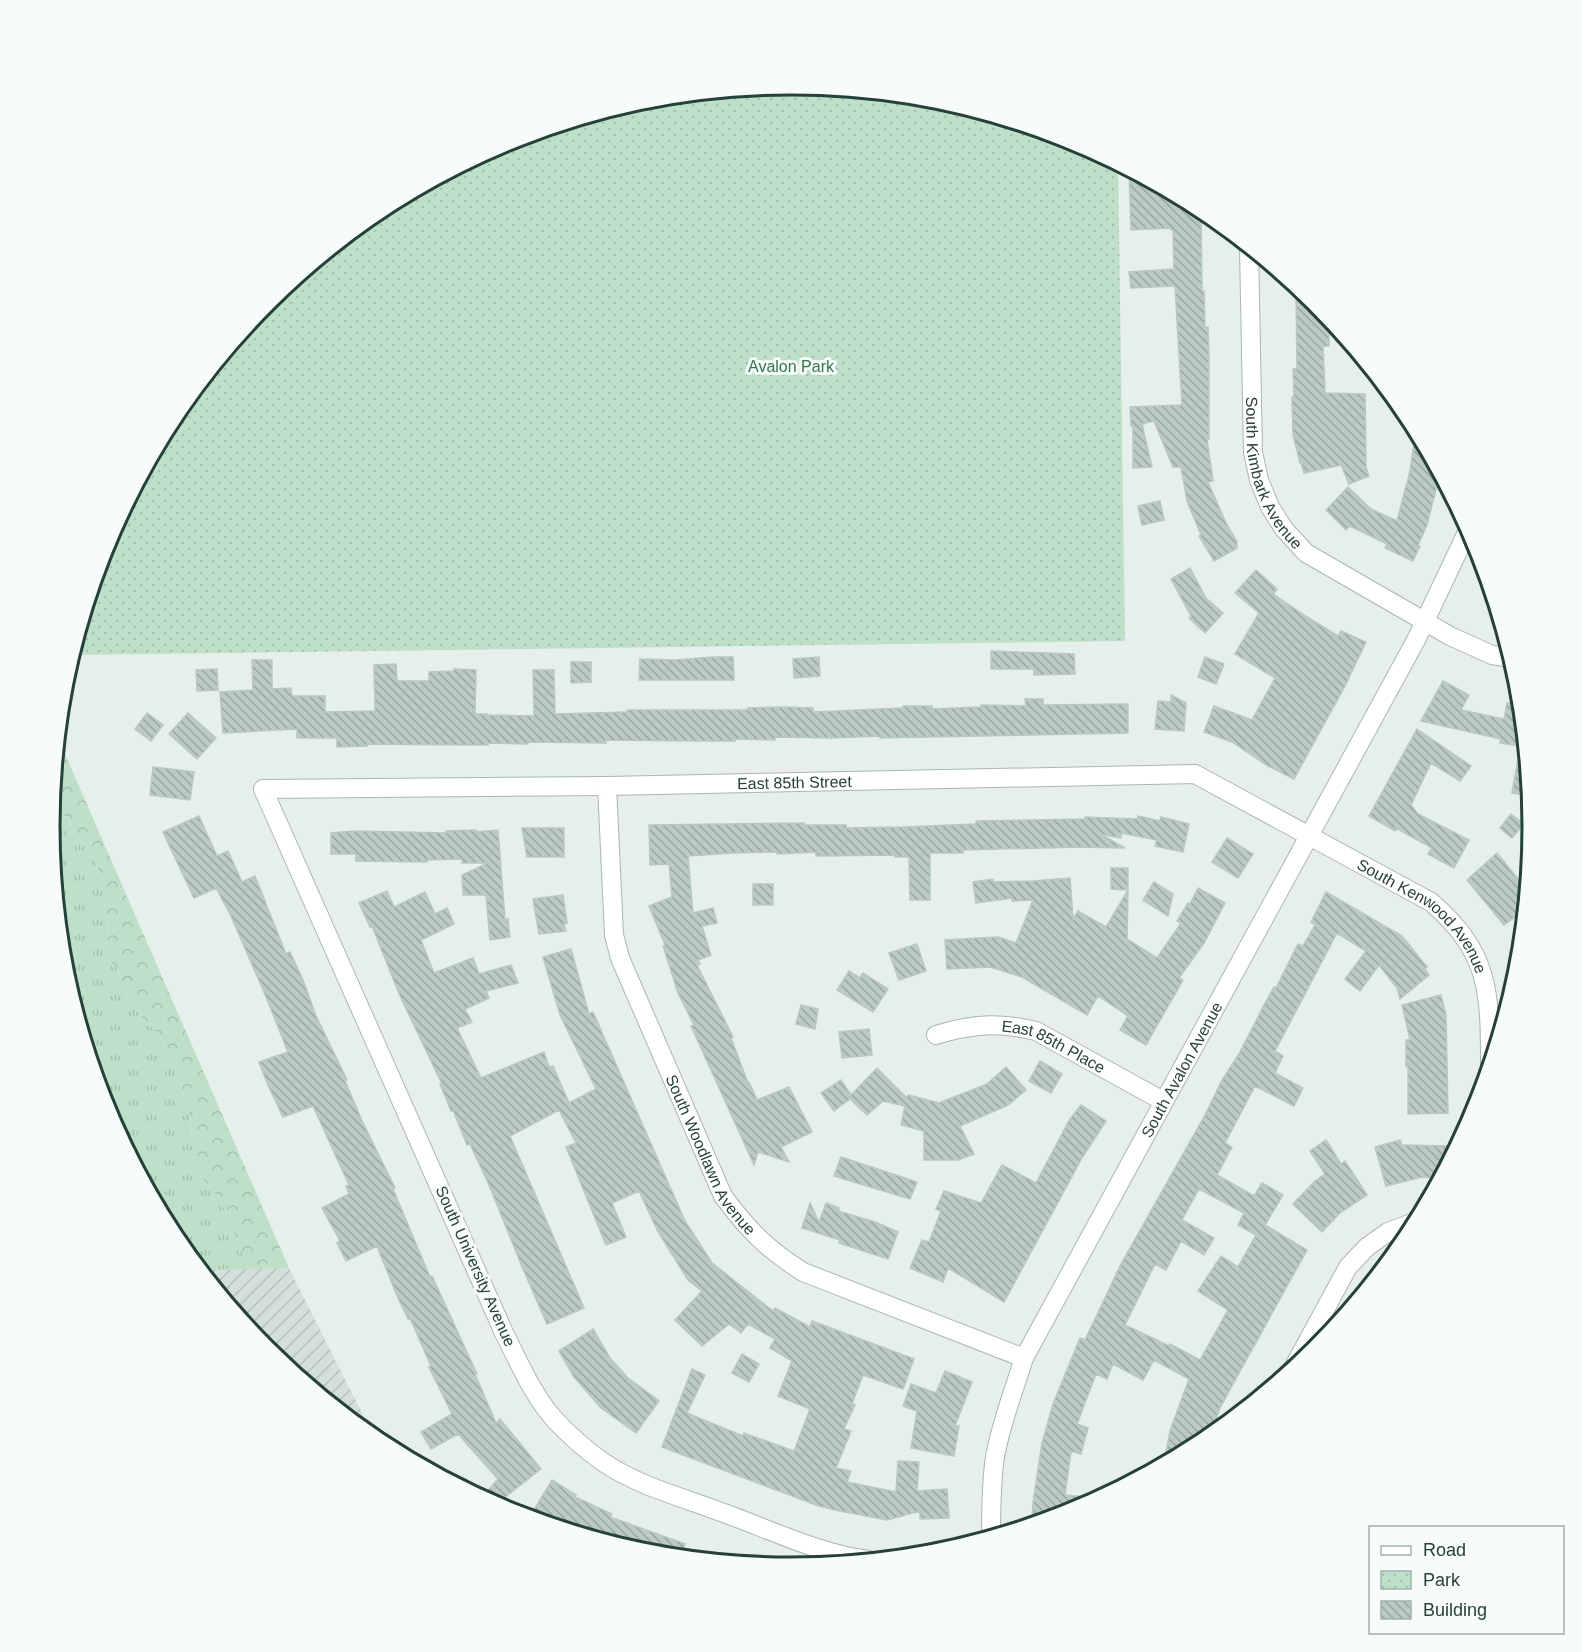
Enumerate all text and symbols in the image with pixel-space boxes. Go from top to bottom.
park label: Avalon Park [748,358,835,375]
street label: South Kimbark Avenue [1243,397,1306,552]
street label: East 85th Street [737,773,853,792]
street label: South Kenwood Avenue [1354,856,1489,976]
street label: South Avalon Avenue [1138,999,1226,1140]
street label: East 85th Place [1001,1018,1108,1076]
street label: South Woodlawn Avenue [663,1072,759,1238]
street label: South University Avenue [432,1183,519,1349]
legend [1369,1526,1564,1634]
text: Road [1423,1540,1466,1560]
text: Park [1423,1570,1461,1590]
text: Building [1423,1600,1487,1620]

